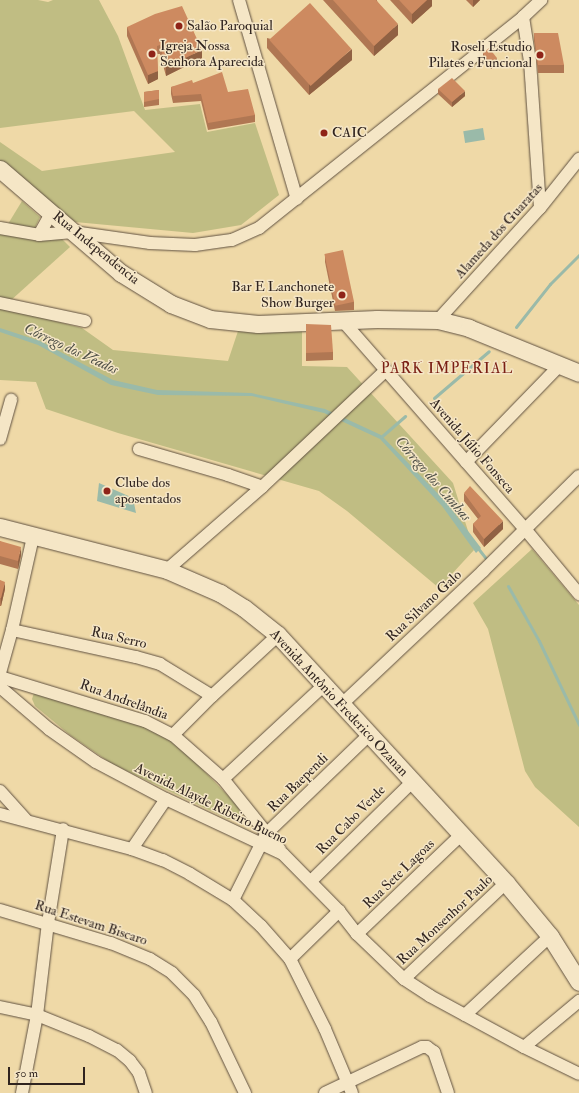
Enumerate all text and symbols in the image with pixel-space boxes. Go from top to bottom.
place label: Salão Paroquial [187,18,273,34]
marker: Salão Paroquial [174,21,184,31]
place label: Igreja Nossa Senhora Aparecida [160,38,264,70]
place label: Roseli Estudio Pilates e Funcional [428,39,532,72]
marker: Igreja Nossa Senhora Aparecida [147,49,157,59]
marker: Roseli Estudio Pilates e Funcional [535,50,545,60]
place label: CAIC [332,125,367,141]
marker: CAIC [319,128,329,138]
street label: Alameda dos Guaratas [452,180,546,282]
street label: Rua Independencia [49,208,143,288]
place label: Bar E Lanchonete Show Burger [232,279,334,312]
marker: Bar E Lanchonete Show Burger [337,290,347,300]
water label: Córrego dos Veados [21,319,121,379]
district label: PARK IMPERIAL [381,360,513,378]
street label: Avenida Júlio Fonseca [426,395,518,497]
water label: Córrego dos Cunhas [391,433,475,525]
place label: Clube dos aposentados [115,475,181,508]
marker: Clube dos aposentados [102,486,112,496]
street label: Rua Silvano Galo [383,567,465,645]
street label: Rua Serro [90,623,148,653]
street label: Avenida Antônio Frederico Ozanan [266,626,412,780]
street label: Rua Andrelândia [78,676,170,724]
street label: Rua Baependi [264,750,332,816]
street label: Avenida Alayde Ribeiro Bueno [132,760,290,848]
street label: Rua Cabo Verde [313,782,389,858]
street label: Rua Sete Lagoas [360,836,438,912]
street label: Rua Monsenhor Paulo [394,871,496,969]
street label: Rua Estevam Biscaro [32,897,150,949]
scale bar [10,1059,87,1085]
text: 50 m [15,1066,38,1081]

